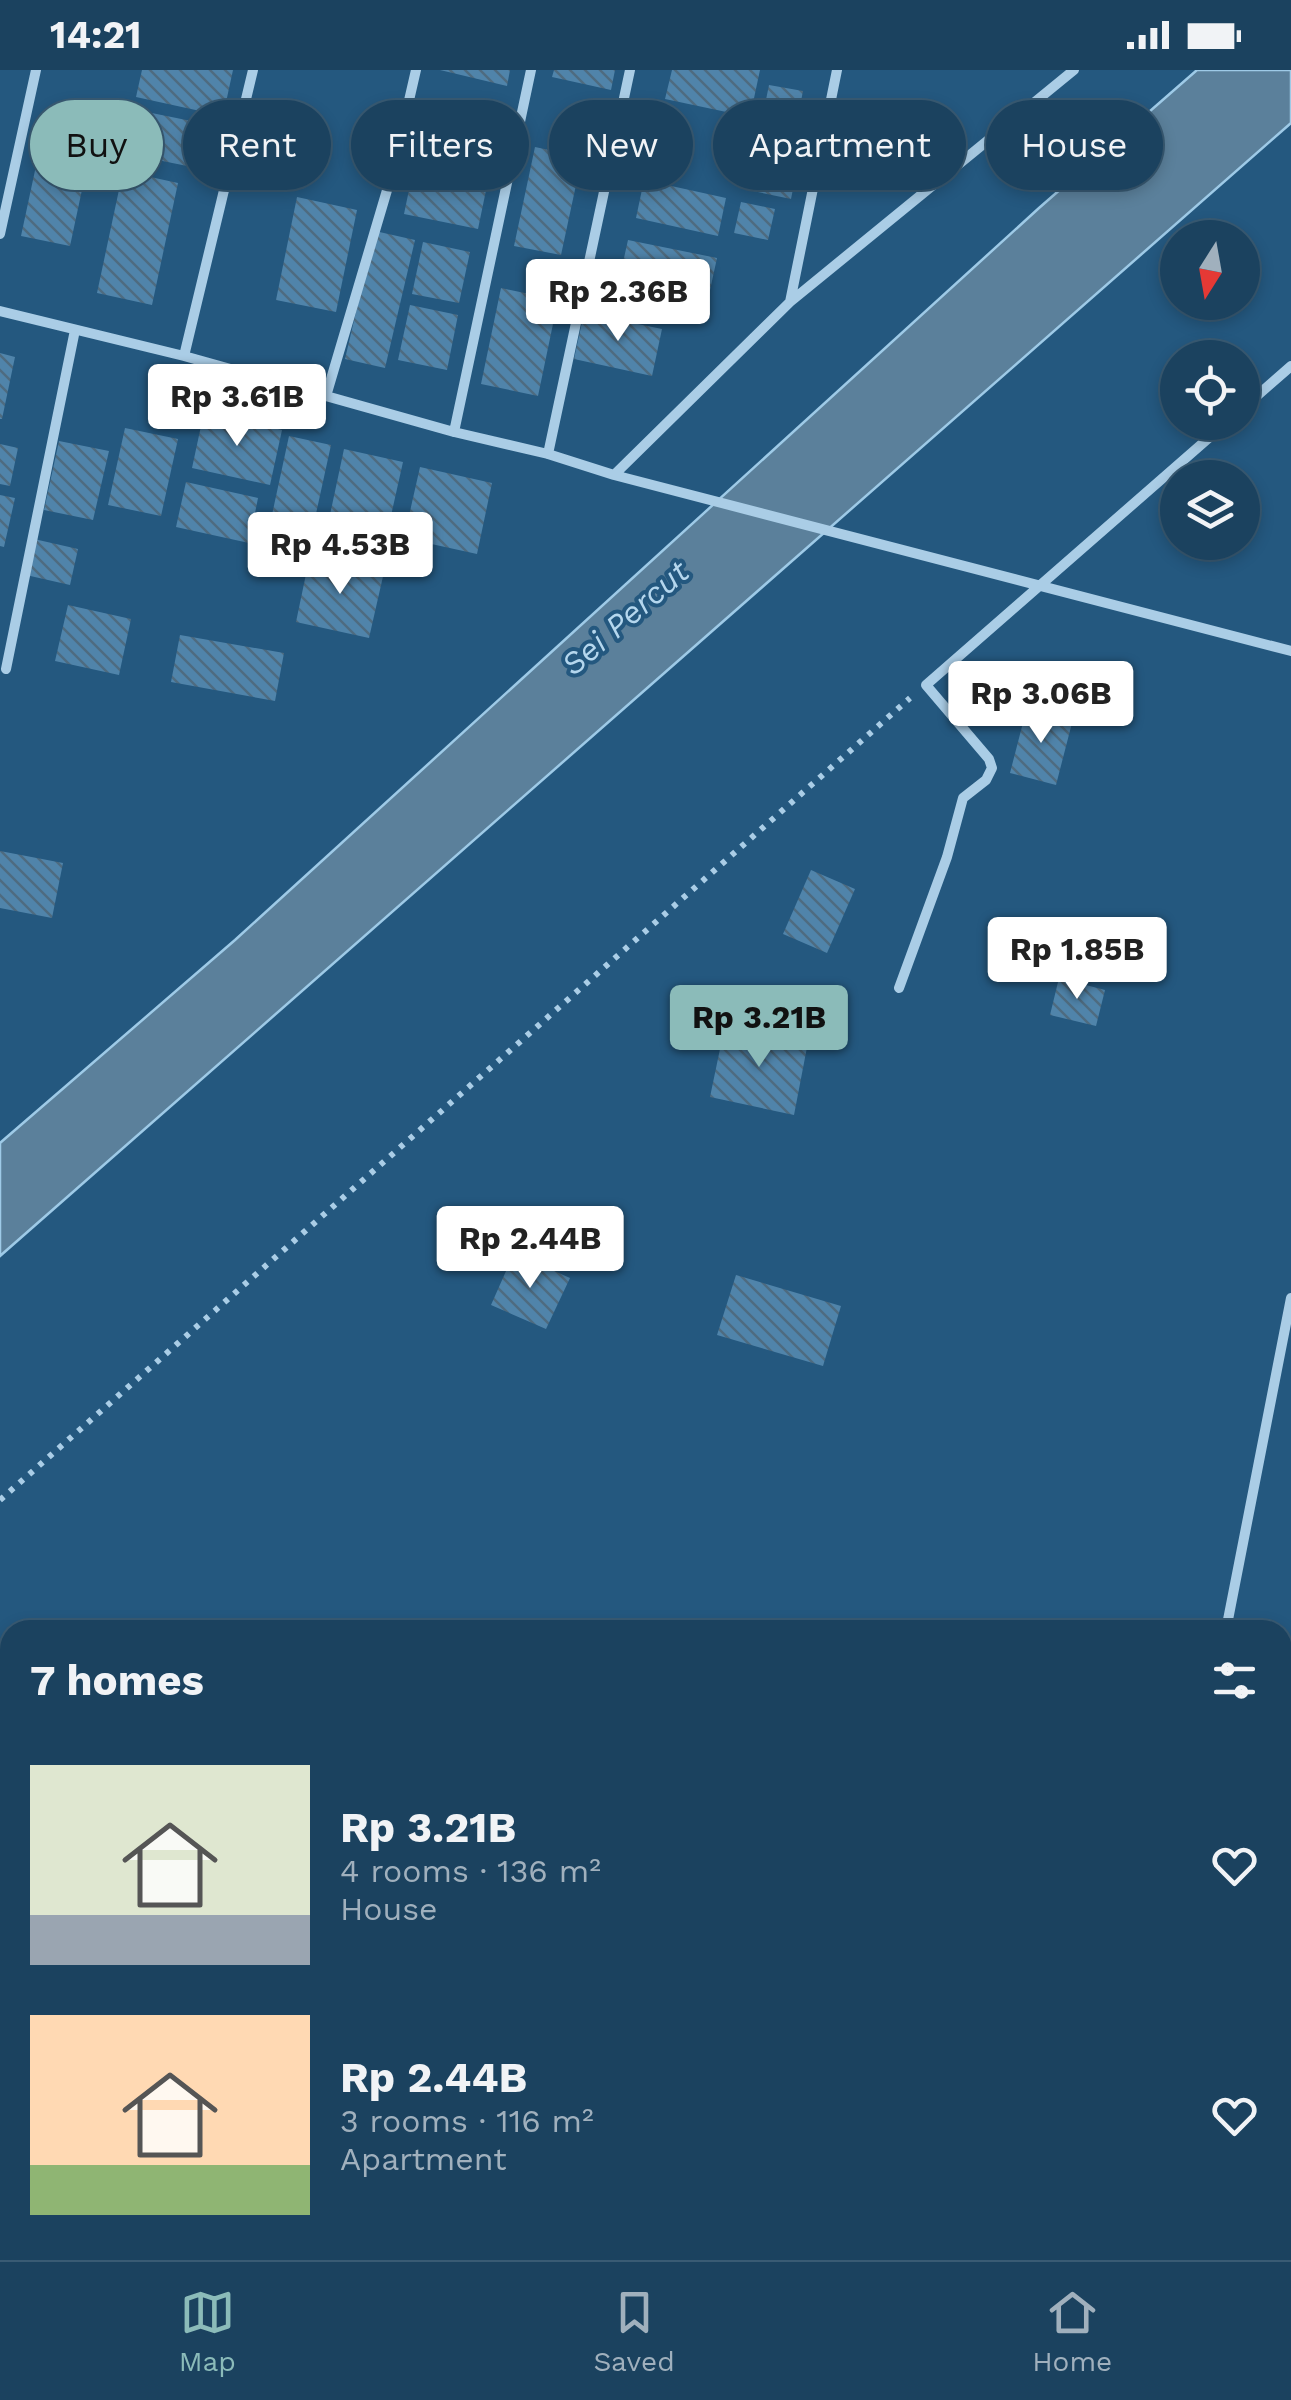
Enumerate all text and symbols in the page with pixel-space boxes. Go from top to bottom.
text: 14:21 [50,13,141,57]
chip: Buy [30,100,163,190]
chip: Rent [183,100,331,190]
chip: Filters [351,100,529,190]
chip: New [549,100,693,190]
chip: Apartment [713,100,966,190]
chip: House [986,100,1163,190]
north arrow [1160,220,1260,320]
map controls [1160,220,1260,560]
pin: Rp 2.36B [515,259,721,344]
text: Rp 2.36B [548,272,688,310]
button: locate [1160,340,1260,440]
pin: Rp 3.61B [134,364,340,449]
text: Rp 3.61B [170,377,304,415]
button: layers [1160,460,1260,560]
pin: Rp 4.53B [237,512,443,597]
text: Rp 4.53B [270,525,410,563]
water label: Sei Percut [554,552,697,684]
pin: Rp 3.06B [938,661,1144,746]
text: Rp 3.06B [970,674,1112,712]
pin: Rp 1.85B [974,917,1180,1002]
text: Rp 1.85B [1010,930,1144,968]
pin: Rp 3.21B [656,985,862,1070]
text: Rp 3.21B [692,998,826,1036]
pin: Rp 2.44B [427,1206,633,1291]
text: Rp 2.44B [459,1219,601,1257]
icon: filters [1207,1653,1262,1708]
text: 7 homes [30,1656,204,1705]
text: Rp 3.21B [340,1803,516,1852]
icon: home [110,1805,230,1925]
icon: heart [1207,1838,1262,1893]
text: 4 rooms · 136 m² [340,1852,601,1890]
text: House [340,1890,438,1928]
text: Rp 2.44B [340,2053,527,2102]
icon: home [110,2055,230,2175]
icon: heart [1207,2088,1262,2143]
text: 3 rooms · 116 m² [340,2102,594,2140]
text: Apartment [340,2140,507,2178]
tab: Map [179,2285,236,2378]
tab: Saved [593,2285,675,2378]
tab: Home [1032,2285,1112,2378]

